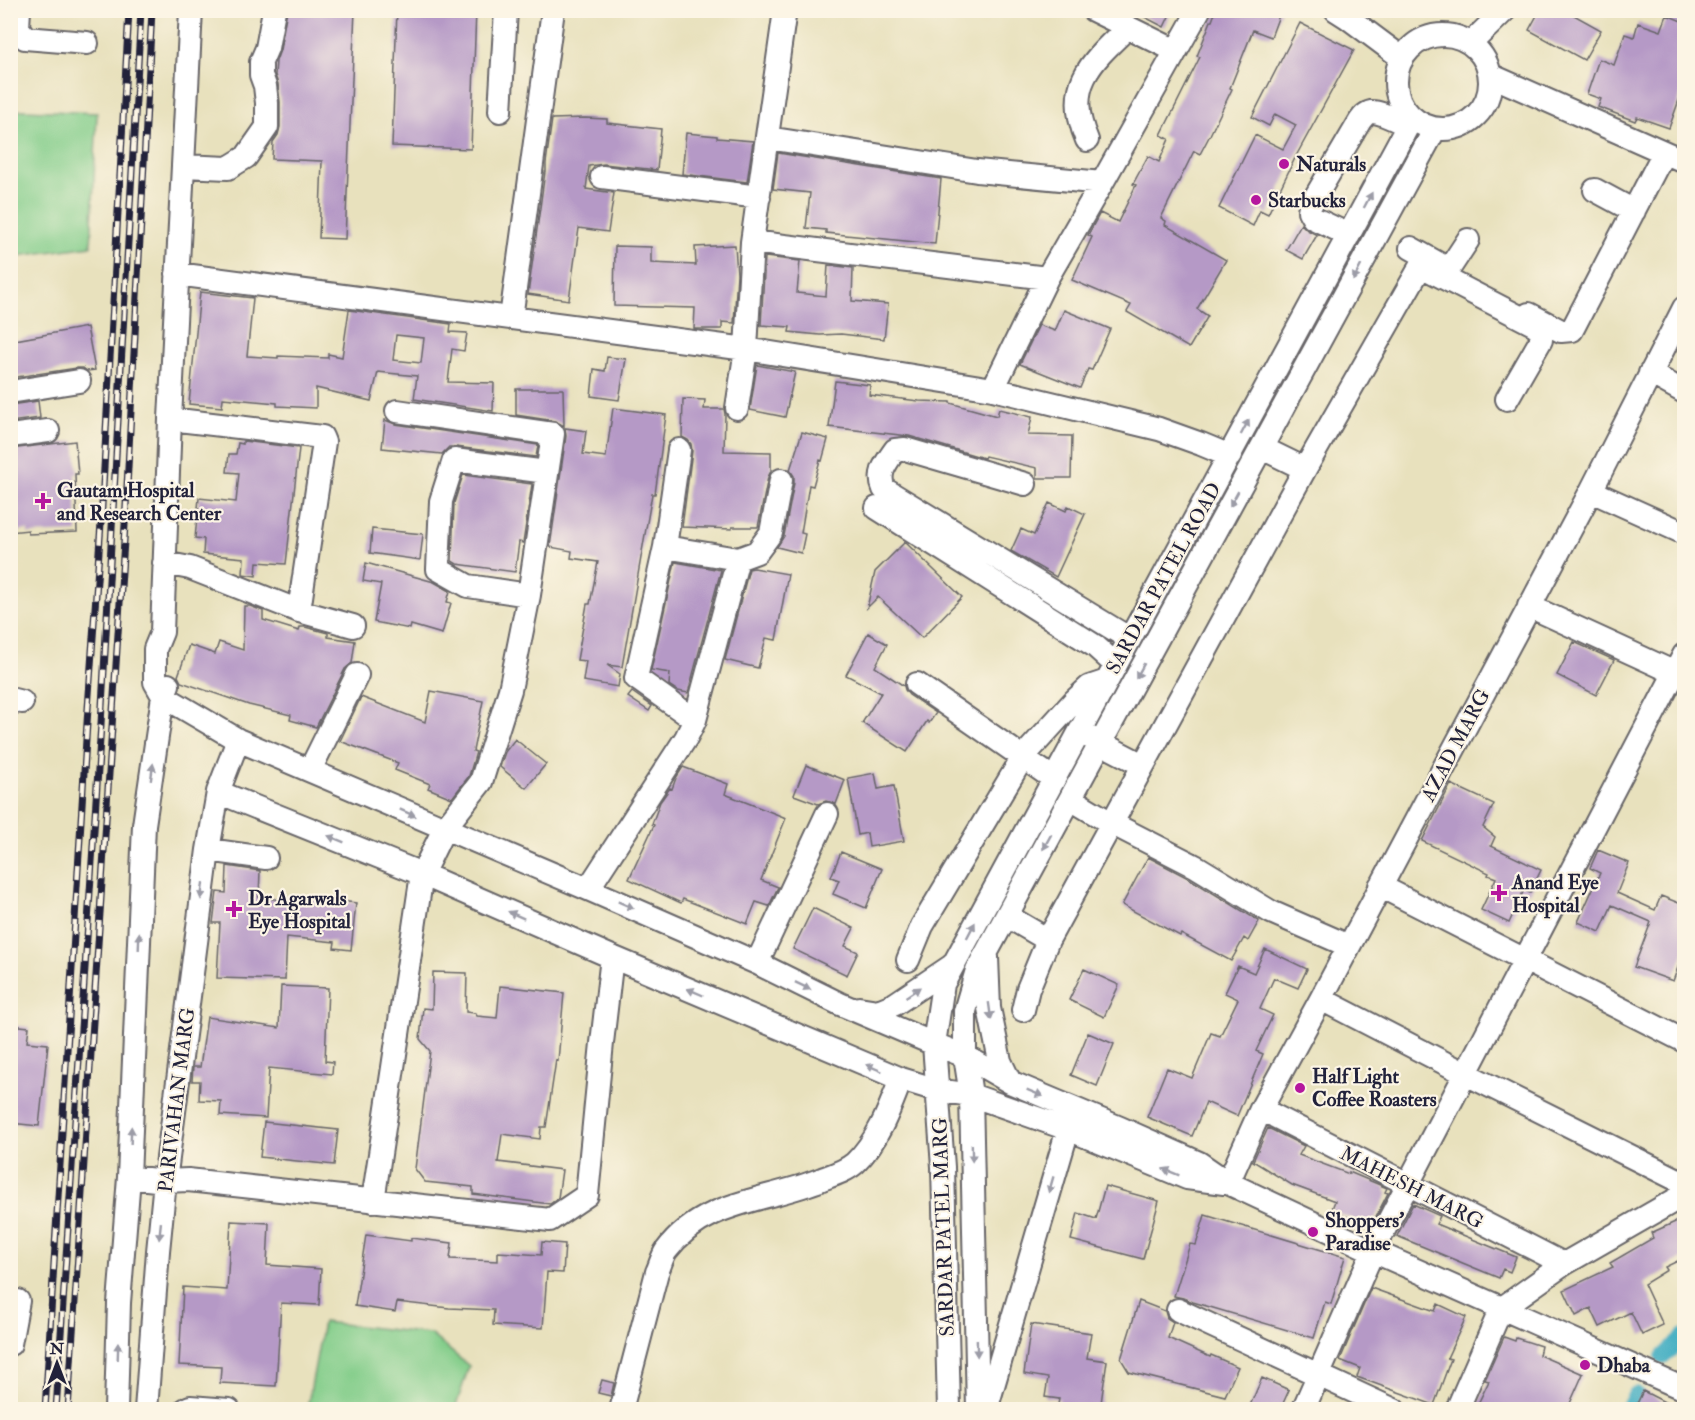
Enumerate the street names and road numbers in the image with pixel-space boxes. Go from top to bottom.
street label: SARDAR PATEL ROAD [1100,478,1227,679]
street label: AZAD MARG [1415,685,1496,807]
street label: PARIVAHAN MARG [153,1006,200,1194]
street label: SARDAR PATEL MARG [927,1117,960,1337]
street label: MAHESH MARG [1336,1141,1488,1234]

